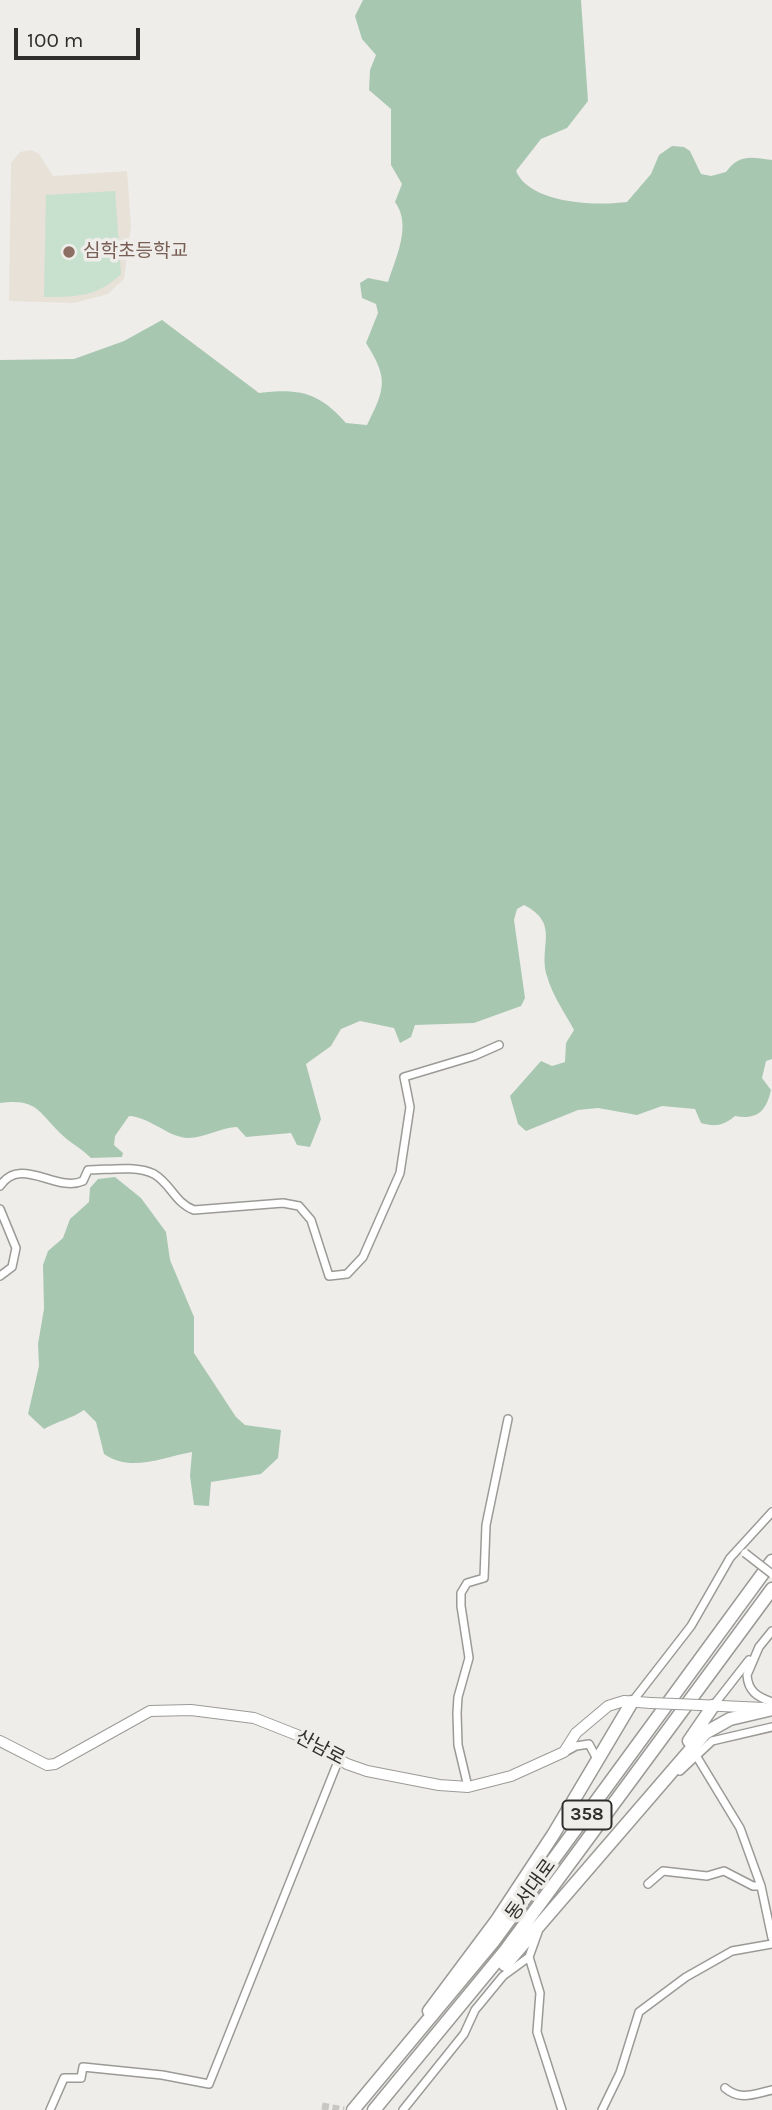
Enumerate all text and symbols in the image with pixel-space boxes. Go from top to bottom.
scale bar [18,14,144,58]
text: 100 m [27,28,84,52]
place label: 심학초등학교 [83,241,188,263]
marker: 심학초등학교 [61,244,77,260]
street label: 산남로 [291,1726,349,1770]
road number: 358 [562,1800,612,1829]
street label: 동서대로 [501,1855,561,1925]

